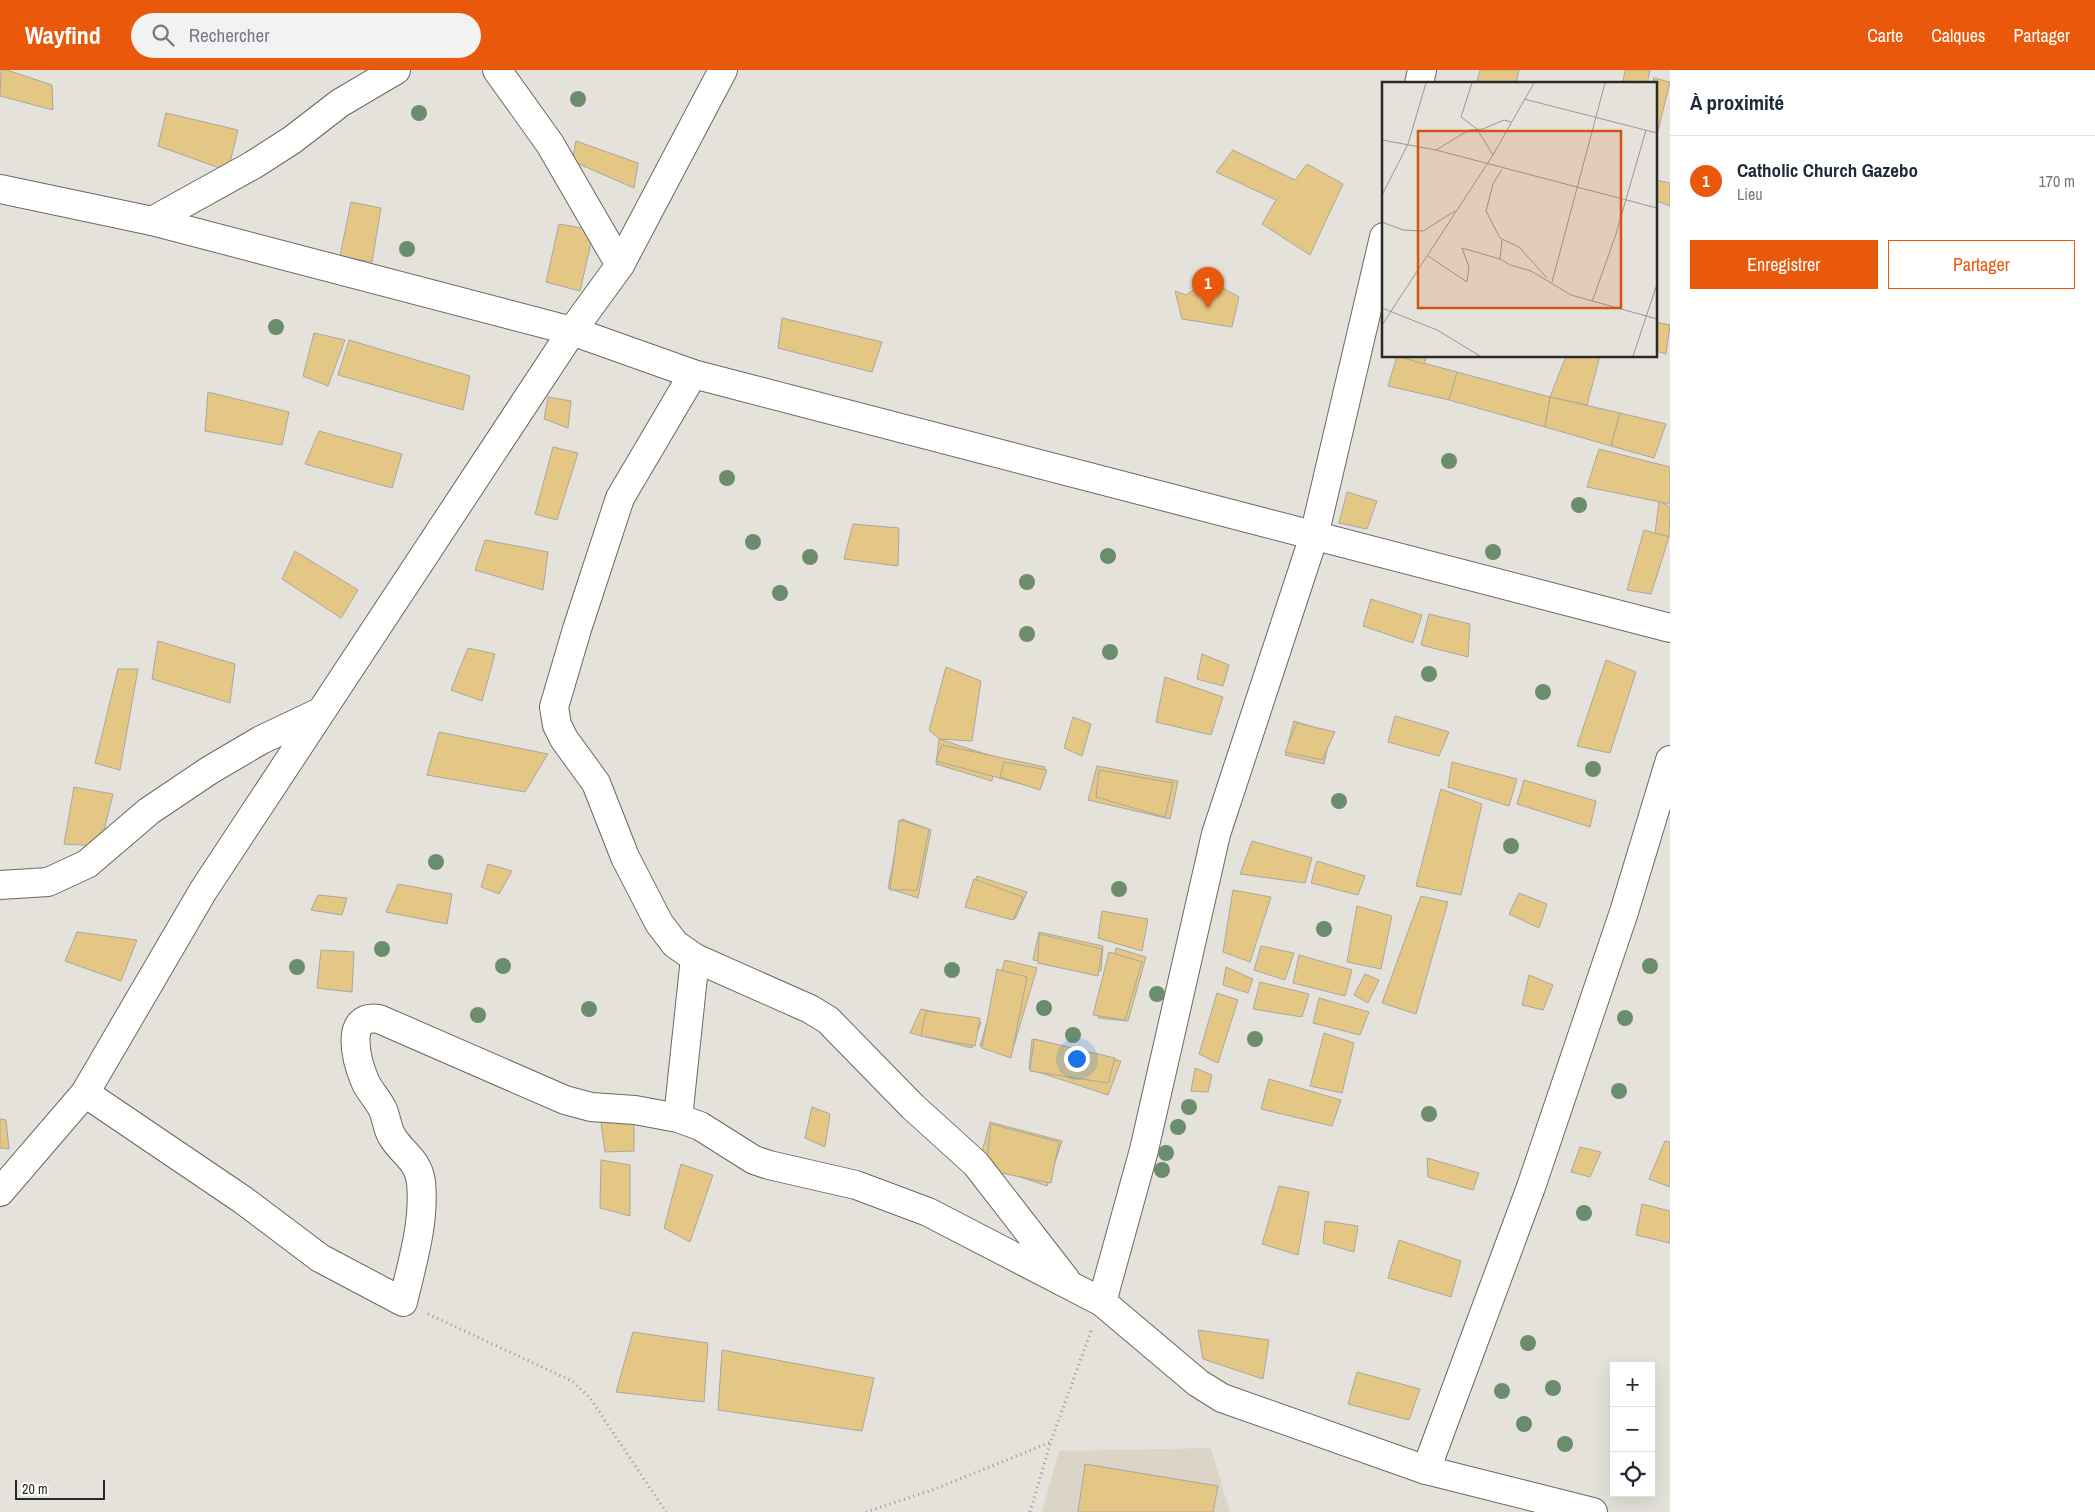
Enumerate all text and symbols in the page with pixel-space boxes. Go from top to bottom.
search box [131,13,481,58]
text: Wayfind [25,19,101,51]
icon: search [149,21,177,49]
text: Rechercher [189,22,269,48]
text: Carte [1867,23,1903,48]
text: Calques [1931,23,1985,48]
text: Partager [2013,23,2070,48]
inset map [1382,82,1658,358]
text: À proximité [1690,88,1784,117]
text: Catholic Church Gazebo [1737,157,1918,183]
text: 1 [1702,170,1710,192]
text: 170 m [2039,170,2075,192]
text: Lieu [1737,183,1763,205]
button: Enregistrer [1690,240,1878,289]
button: Partager [1888,240,2075,289]
pin: 1 [1192,267,1224,308]
your location [1064,1046,1090,1072]
map controls [1610,1362,1655,1497]
button: + [1610,1362,1655,1407]
button: − [1610,1407,1655,1452]
button: locate [1610,1452,1655,1497]
scale bar [15,1477,105,1500]
text: 20 m [22,1480,48,1498]

